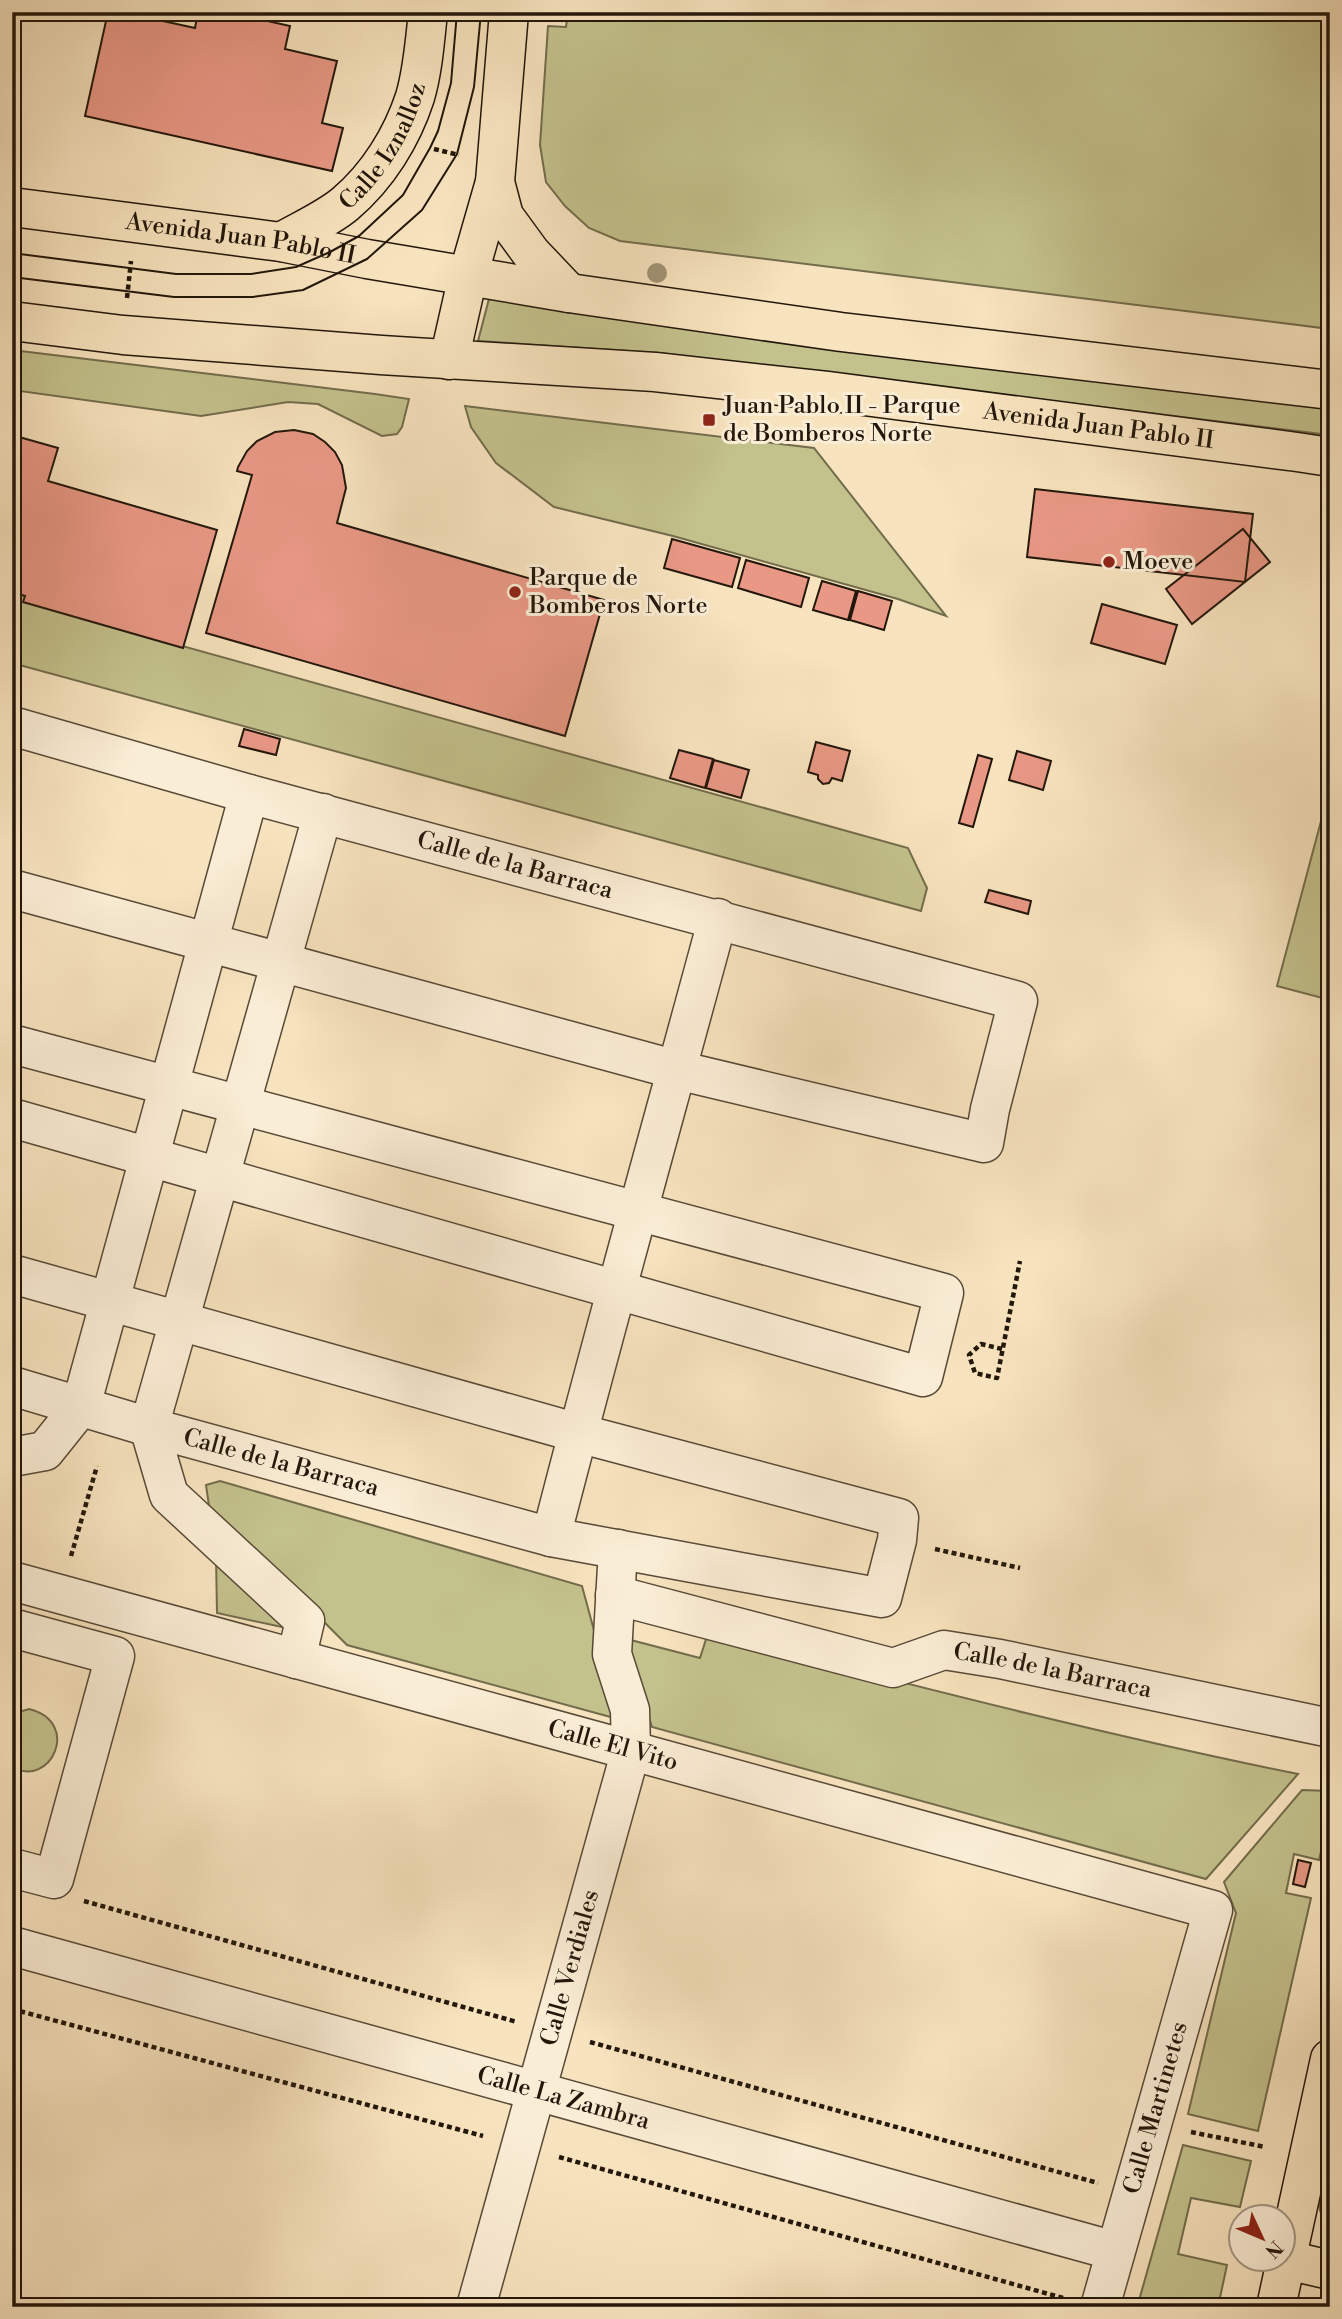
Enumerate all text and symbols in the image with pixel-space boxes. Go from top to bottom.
street label: Calle Iznalloz [333,80,433,217]
street label: Avenida Juan Pablo II [123,207,358,271]
place label: Juan Pablo II - Parque de Bomberos Norte [722,391,961,449]
street label: Avenida Juan Pablo II [980,396,1216,456]
marker: Juan Pablo II - Parque de Bomberos Norte [701,412,717,428]
place label: Moeve [1123,547,1193,577]
marker: Moeve [1101,554,1117,570]
place label: Parque de Bomberos Norte [528,563,708,621]
marker: Parque de Bomberos Norte [507,584,523,600]
street label: Calle de la Barraca [414,825,617,906]
street label: Calle de la Barraca [180,1422,383,1504]
street label: Calle de la Barraca [951,1637,1155,1705]
street label: Calle El Vito [544,1713,681,1778]
street label: Calle Verdiales [534,1886,606,2049]
street label: Calle Martinetes [1117,2018,1195,2198]
street label: Calle La Zambra [474,2060,654,2137]
north arrow [1226,2204,1296,2274]
text: N [1260,2235,1287,2263]

